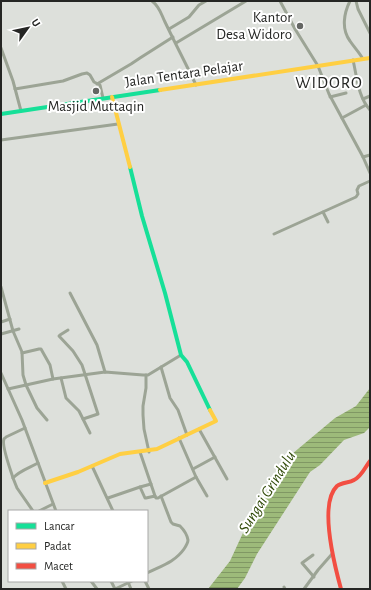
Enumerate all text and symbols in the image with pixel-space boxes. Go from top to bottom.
north arrow [8,8,48,48]
place label: Kantor Desa Widoro [216,10,292,42]
text: U [29,17,42,29]
marker: Kantor Desa Widoro [295,21,305,31]
street label: Jalan Tentara Pelajar [124,58,244,90]
district label: WIDORO [295,74,363,91]
marker: Masjid Muttaqin [91,86,101,96]
place label: Masjid Muttaqin [48,99,144,114]
water label: Sungai Grindulu [235,448,299,536]
legend [8,510,148,582]
text: Lancar [44,520,75,532]
text: Padat [44,540,71,552]
text: Macet [44,560,73,572]

